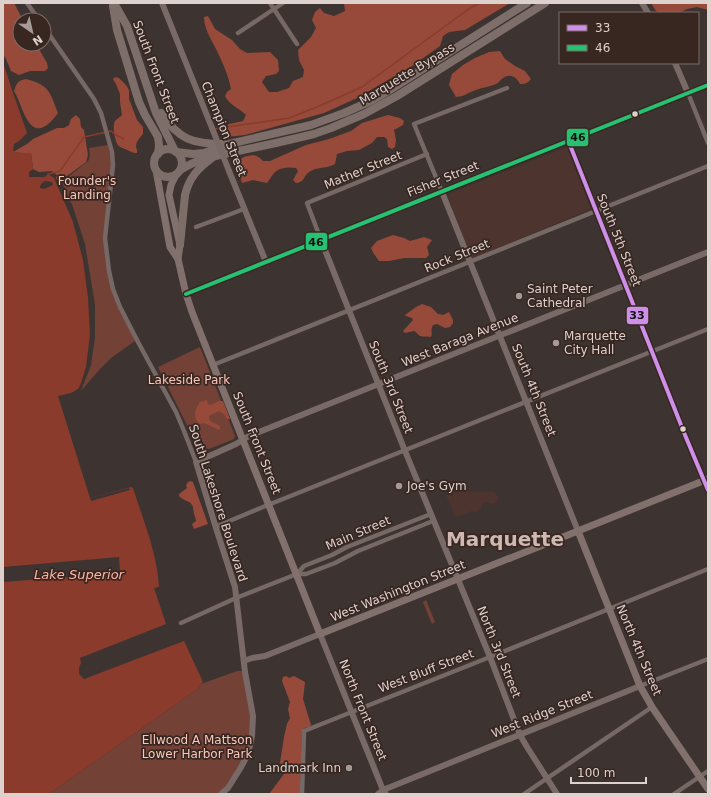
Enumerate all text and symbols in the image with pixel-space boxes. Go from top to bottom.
north arrow [12,12,52,52]
legend [559,12,699,64]
street label: South Front Street [130,18,182,126]
text: 33 [595,21,610,35]
text: N [30,32,45,48]
street label: Marquette Bypass [357,40,457,108]
text: 46 [595,41,610,55]
street label: Champion Street [199,79,250,179]
unlabelled marker [630,109,640,119]
line badge: 46 [566,128,589,147]
text: 46 [570,131,586,144]
street label: Mather Street [322,148,404,192]
street label: Fisher Street [405,158,481,200]
park label: Founder's Landing [58,174,116,202]
street label: South 5th Street [594,192,644,289]
line badge: 46 [305,232,328,251]
text: 46 [308,236,324,249]
street label: Rock Street [422,236,492,275]
place label: Saint Peter Cathedral [527,282,593,310]
marker: Saint Peter Cathedral [514,291,524,301]
line badge: 33 [626,306,649,325]
text: 33 [629,309,645,322]
street label: West Baraga Avenue [400,310,520,370]
place label: Marquette City Hall [564,329,626,357]
marker: Marquette City Hall [551,338,561,348]
street label: South 3rd Street [366,339,416,436]
street label: South 4th Street [509,342,559,439]
park label: Lakeside Park [148,373,230,387]
street label: South Front Street [230,390,284,497]
street label: South Lakeshore Boulevard [186,423,250,583]
unlabelled marker [678,424,688,434]
place label: Joe's Gym [406,479,467,493]
marker: Joe's Gym [394,481,404,491]
street label: Main Street [324,513,393,553]
district label: Marquette [446,527,564,551]
street label: West Washington Street [329,557,468,624]
water label: Lake Superior [34,567,126,582]
street label: North 4th Street [613,602,665,698]
street label: North 3rd Street [474,604,524,700]
street label: West Bluff Street [376,646,476,696]
street label: North Front Street [336,657,390,763]
street label: West Ridge Street [489,687,595,741]
park label: Ellwood A Mattson Lower Harbor Park [142,733,252,761]
scale bar [571,759,646,785]
place label: Landmark Inn [258,761,341,775]
marker: Landmark Inn [344,763,354,773]
text: 100 m [577,766,615,780]

